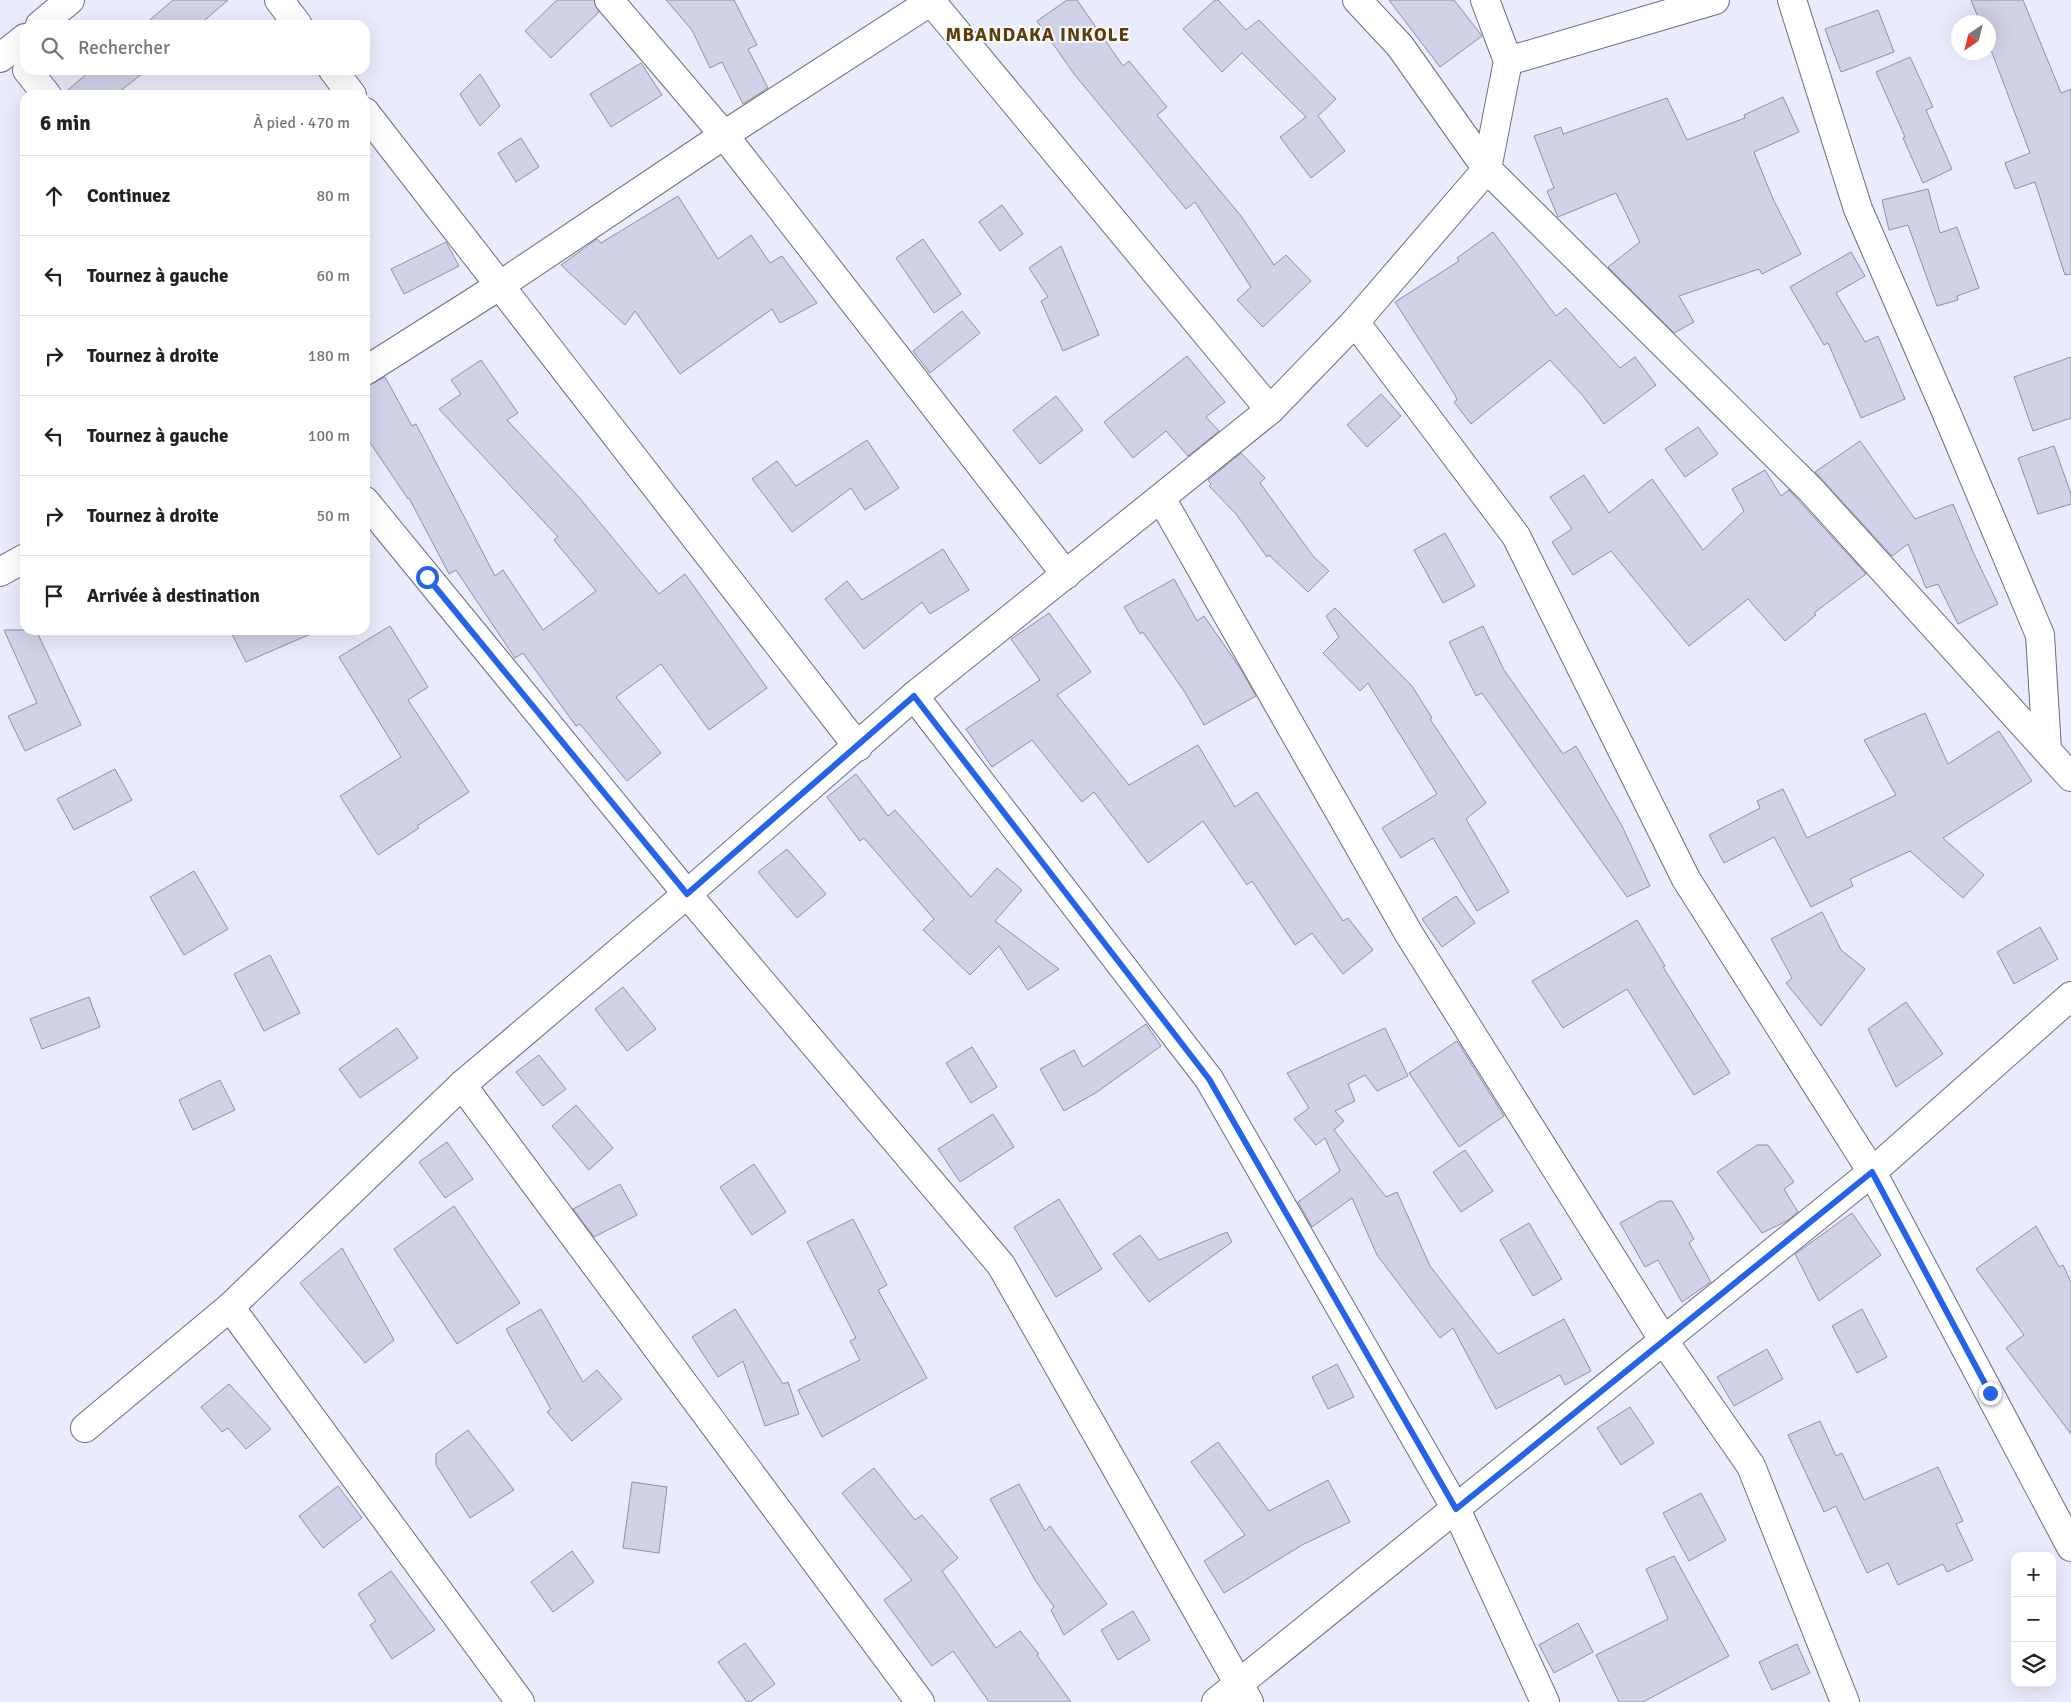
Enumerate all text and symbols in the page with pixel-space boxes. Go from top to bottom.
north arrow [1951,15,1996,60]
search box [20,20,370,75]
district label: MBANDAKA INKOLE [946,23,1130,47]
icon: search [38,34,66,62]
text: Rechercher [78,36,170,60]
text: 6 min [40,110,91,136]
text: À pied · 470 m [253,113,350,133]
icon: ahead [40,182,68,210]
text: Continuez [87,184,170,208]
text: 80 m [316,186,350,206]
icon: left [40,262,68,290]
text: Tournez à gauche [87,264,228,288]
text: 60 m [316,266,350,286]
icon: right [40,342,68,370]
text: Tournez à droite [87,344,219,368]
text: 180 m [308,346,350,366]
icon: left [40,422,68,450]
text: Tournez à gauche [87,424,228,448]
text: 100 m [308,426,350,446]
icon: right [40,502,68,530]
text: Tournez à droite [87,504,219,528]
text: 50 m [316,506,350,526]
route start [416,566,439,589]
icon: arrive [40,582,68,610]
text: Arrivée à destination [87,584,260,608]
route end [1979,1382,2002,1405]
map controls [2011,1552,2056,1687]
button: + [2011,1552,2056,1597]
button: − [2011,1597,2056,1642]
button: layers [2011,1642,2056,1687]

